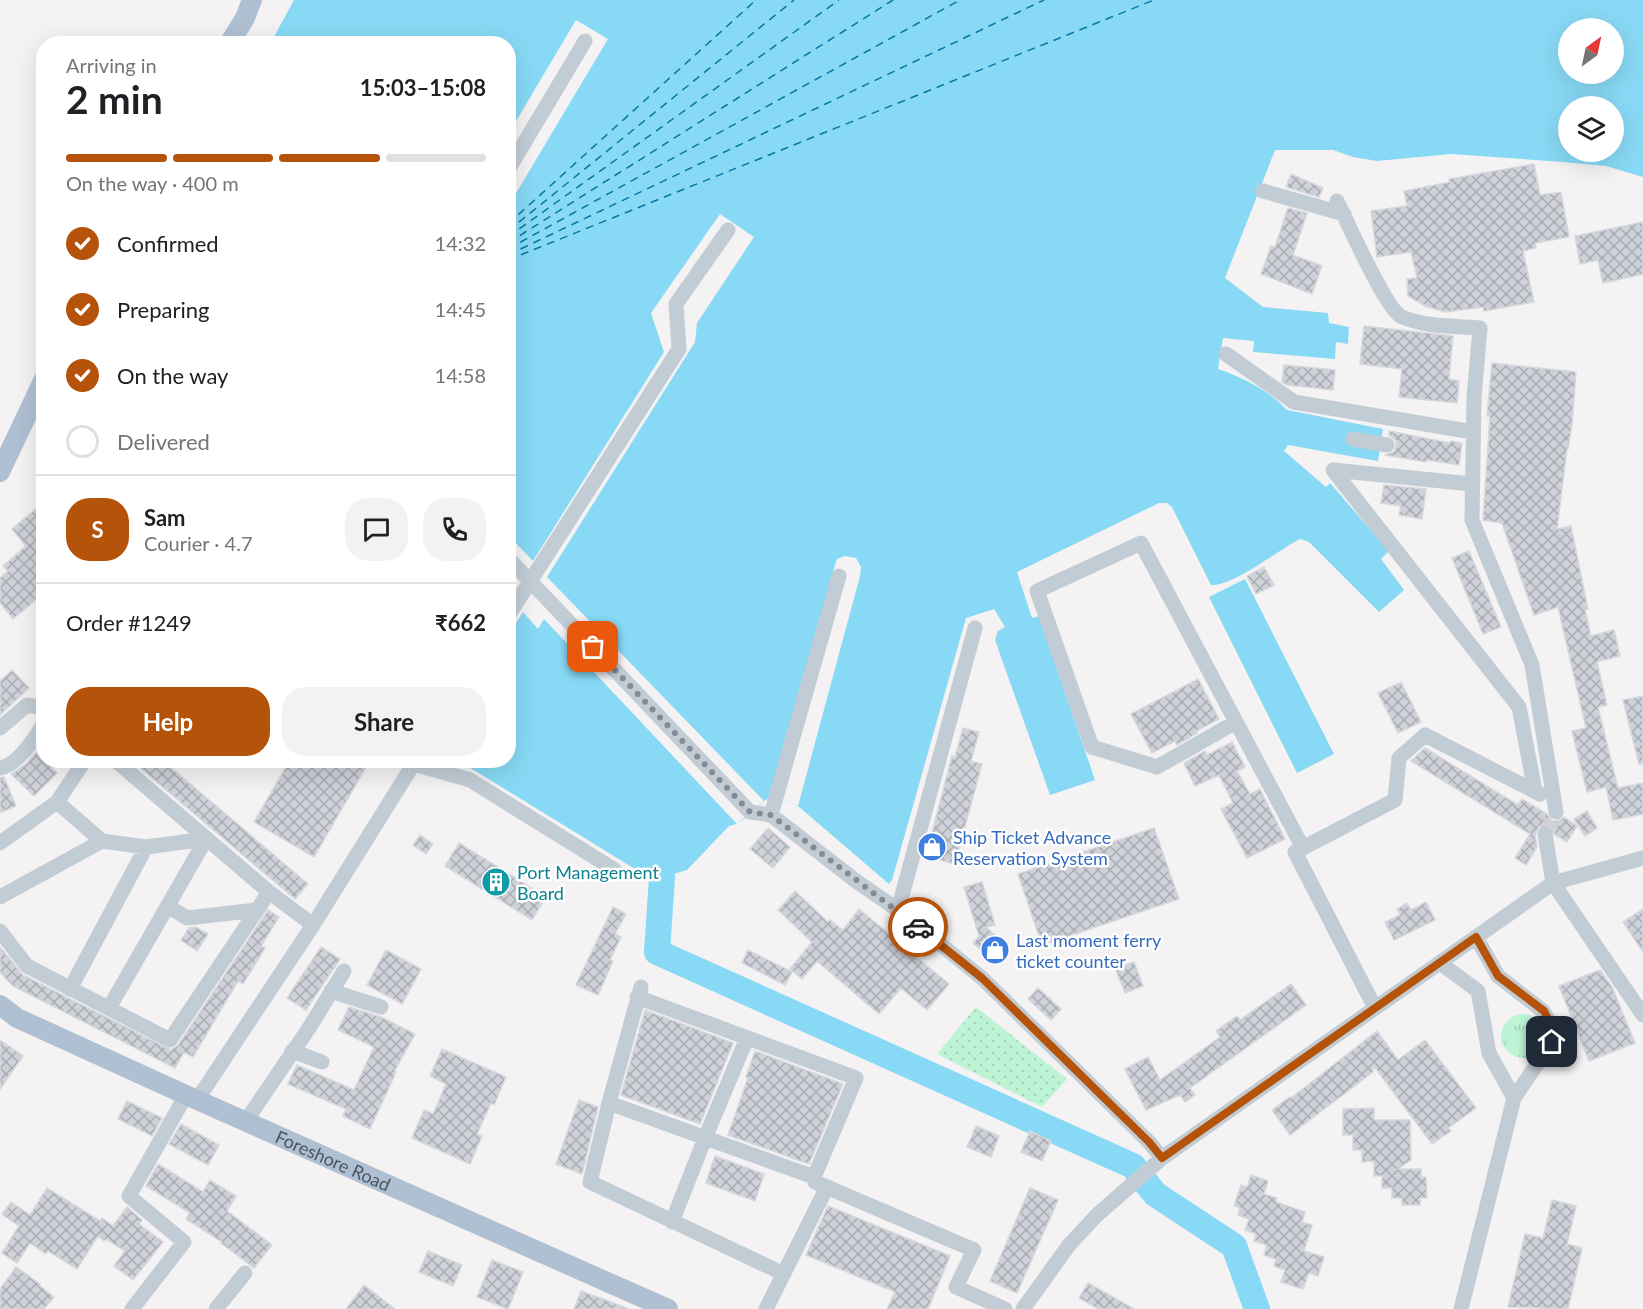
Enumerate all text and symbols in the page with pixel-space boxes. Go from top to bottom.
north arrow [1558,18,1624,84]
map controls [1558,18,1624,162]
text: Arriving in [66,53,157,77]
text: 15:03–15:08 [360,74,486,101]
text: 2 min [66,76,163,122]
button: layers [1558,96,1624,162]
text: On the way · 400 m [66,171,239,195]
icon: check [66,227,99,260]
text: Confirmed [117,230,219,257]
text: 14:32 [435,231,486,255]
icon: check [66,293,99,326]
text: Preparing [117,296,209,323]
text: 14:45 [435,297,486,321]
icon: check [66,359,99,392]
text: On the way [117,362,228,389]
text: 14:58 [435,363,486,387]
text: Delivered [117,428,210,455]
button: chat [345,498,408,561]
button: phone [423,498,486,561]
text: Sam [144,504,186,531]
text: S [91,516,104,543]
text: Courier · 4.7 [144,531,253,555]
text: Order #1249 [66,609,192,636]
text: ₹662 [435,609,486,636]
pin [567,621,618,672]
icon: bag [576,630,609,663]
button: Help [66,687,270,756]
button: Share [282,687,486,756]
place label: Ship Ticket Advance Reservation System [953,826,1111,869]
shop icon: Ship Ticket Advance Reservation System [916,831,948,863]
place label: Port Management Board [517,861,659,904]
building icon: Port Management Board [480,866,512,898]
courier [888,897,948,957]
icon: car [902,911,935,944]
place label: Last moment ferry ticket counter [1016,929,1162,972]
shop icon: Last moment ferry ticket counter [979,934,1011,966]
pin [1526,1016,1577,1067]
icon: home [1535,1025,1568,1058]
street label: Foreshore Road [272,1125,394,1195]

